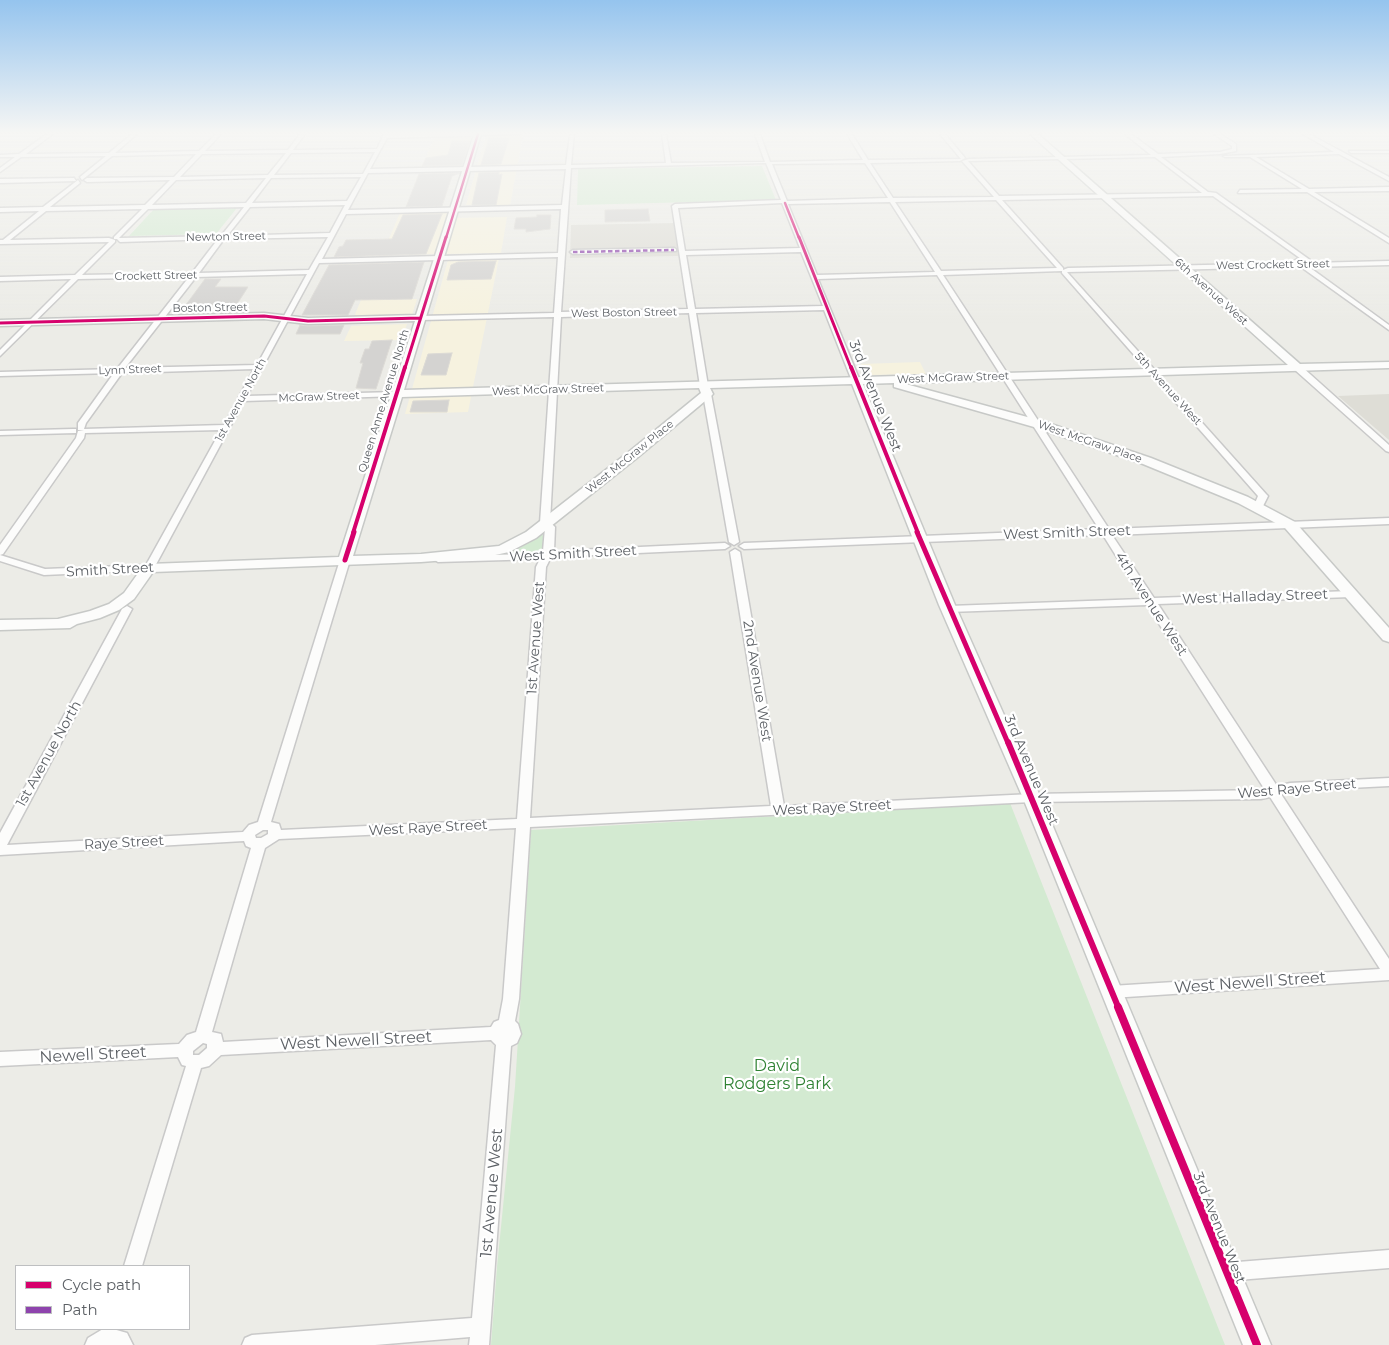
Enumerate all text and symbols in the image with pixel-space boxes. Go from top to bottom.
street label: Newton Street [186,230,266,244]
street label: 6th Avenue West [1172,256,1250,328]
street label: West Crockett Street [1216,257,1330,273]
street label: Crockett Street [114,269,198,283]
street label: Boston Street [172,301,248,315]
street label: West Boston Street [571,305,677,321]
street label: Queen Anne Avenue North [356,328,412,474]
street label: 3rd Avenue West [845,338,905,454]
street label: 5th Avenue West [1132,350,1204,428]
street label: 1st Avenue North [213,356,269,444]
street label: Lynn Street [98,362,162,378]
street label: West McGraw Street [897,369,1009,387]
street label: West McGraw Street [492,381,604,399]
street label: McGraw Street [278,389,360,405]
street label: West McGraw Place [583,418,677,496]
street label: West McGraw Place [1036,418,1144,466]
street label: West Smith Street [1003,522,1131,544]
street label: West Smith Street [509,542,637,566]
street label: 4th Avenue West [1111,549,1191,659]
street label: Smith Street [65,559,155,581]
street label: 1st Avenue West [524,581,548,695]
street label: West Halladay Street [1182,586,1328,608]
street label: 2nd Avenue West [739,619,775,743]
street label: 1st Avenue North [13,698,85,810]
street label: 3rd Avenue West [1000,712,1062,828]
street label: West Raye Street [1237,775,1357,803]
street label: West Raye Street [772,796,892,820]
street label: West Raye Street [368,816,488,840]
street label: Raye Street [84,833,164,853]
street label: West Newell Street [1173,968,1327,998]
street label: West Newell Street [279,1027,433,1055]
street label: Newell Street [39,1043,147,1067]
park label: David Rodgers Park [723,1056,831,1094]
street label: 1st Avenue West [477,1128,507,1258]
street label: 3rd Avenue West [1189,1170,1249,1286]
legend [15,1265,190,1330]
text: Cycle path [62,1275,141,1294]
text: Path [62,1300,98,1319]

